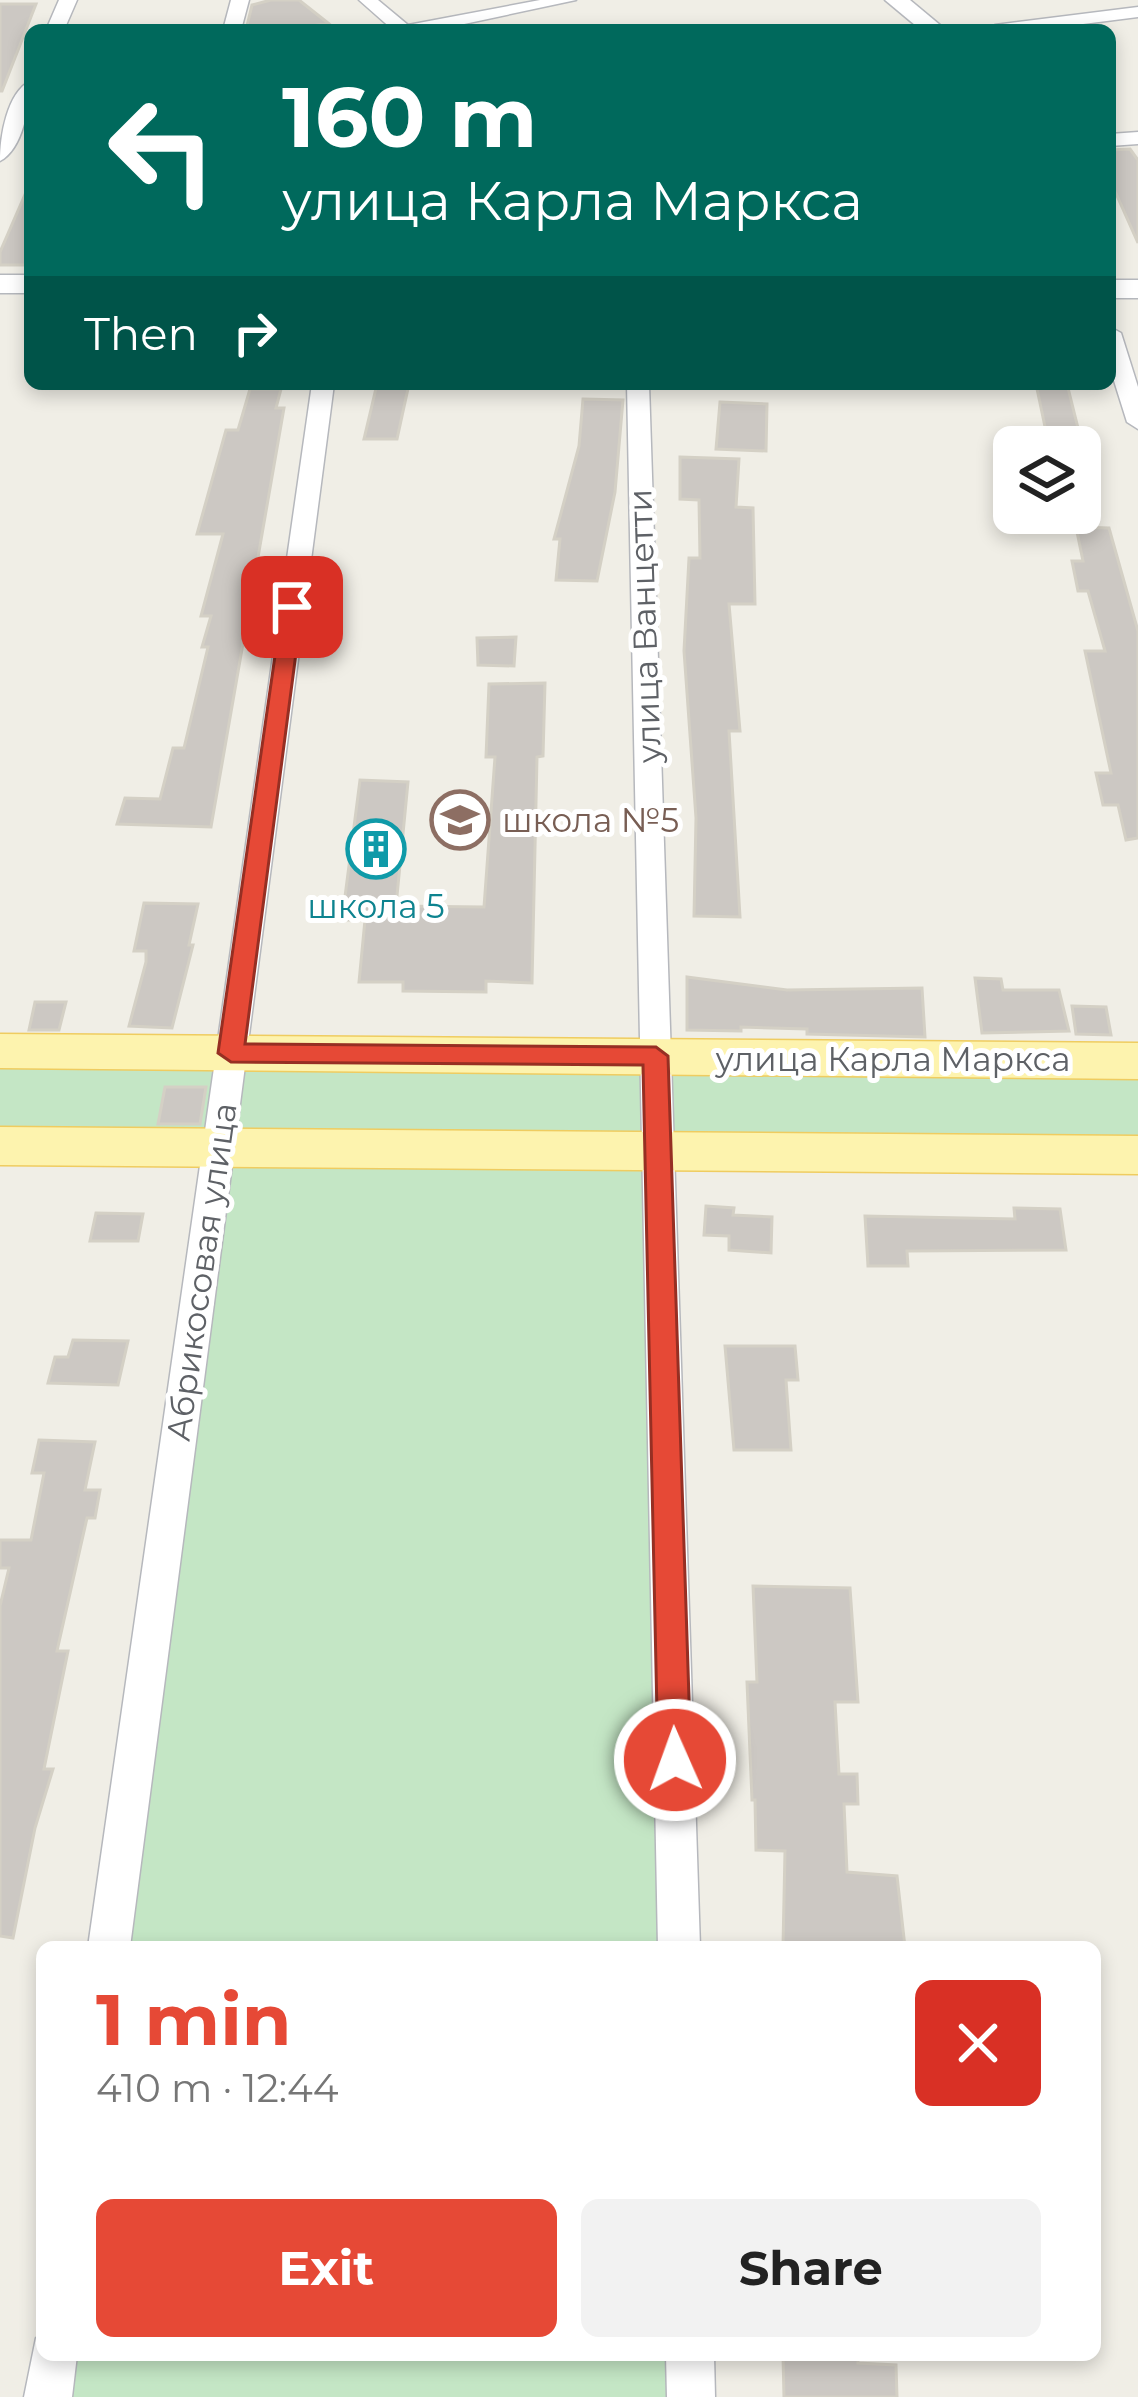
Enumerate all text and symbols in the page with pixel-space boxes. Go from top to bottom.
text: 160 m [282,66,537,168]
icon: left [84,72,240,228]
text: улица Карла Маркса [282,168,863,234]
icon: right [222,300,288,366]
text: Then [84,306,198,361]
map controls [993,426,1101,534]
button: layers [993,426,1101,534]
street label: улица Ванцетти [619,488,669,765]
pin [241,556,343,658]
icon: arrive [259,574,325,640]
school or university icon: школа №5 [429,789,491,851]
place label: школа №5 [502,800,679,840]
building icon: школа 5 [345,818,407,880]
place label: школа 5 [307,886,445,926]
street label: улица Карла Маркса [715,1039,1070,1079]
street label: Абрикосовая улица [157,1100,245,1444]
position arrow [612,1697,738,1823]
text: 1 min [96,1975,292,2063]
button: close [915,1980,1041,2106]
text: 410 m · 12:44 [96,2064,339,2112]
button: Exit [96,2199,557,2337]
button: Share [581,2199,1041,2337]

